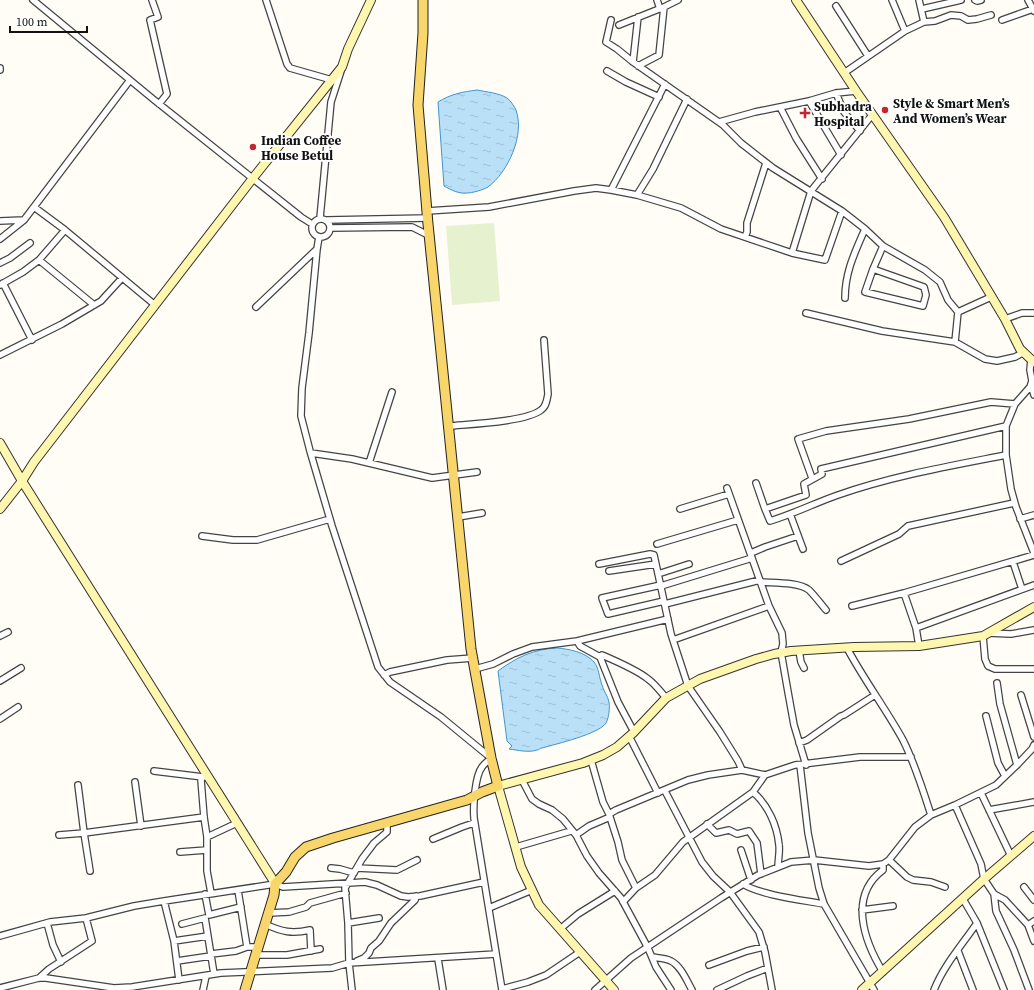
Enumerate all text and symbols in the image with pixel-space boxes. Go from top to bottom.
scale bar [10,8,87,34]
text: 100 m [16,14,48,30]
place label: Style & Smart Men’s And Women’s Wear [893,95,1010,127]
place label: Subhadra Hospital [814,98,872,130]
marker: Style & Smart Men’s And Women’s Wear [880,105,890,115]
marker: Subhadra Hospital [799,107,811,119]
place label: Indian Coffee House Betul [261,132,341,164]
marker: Indian Coffee House Betul [248,142,258,152]

